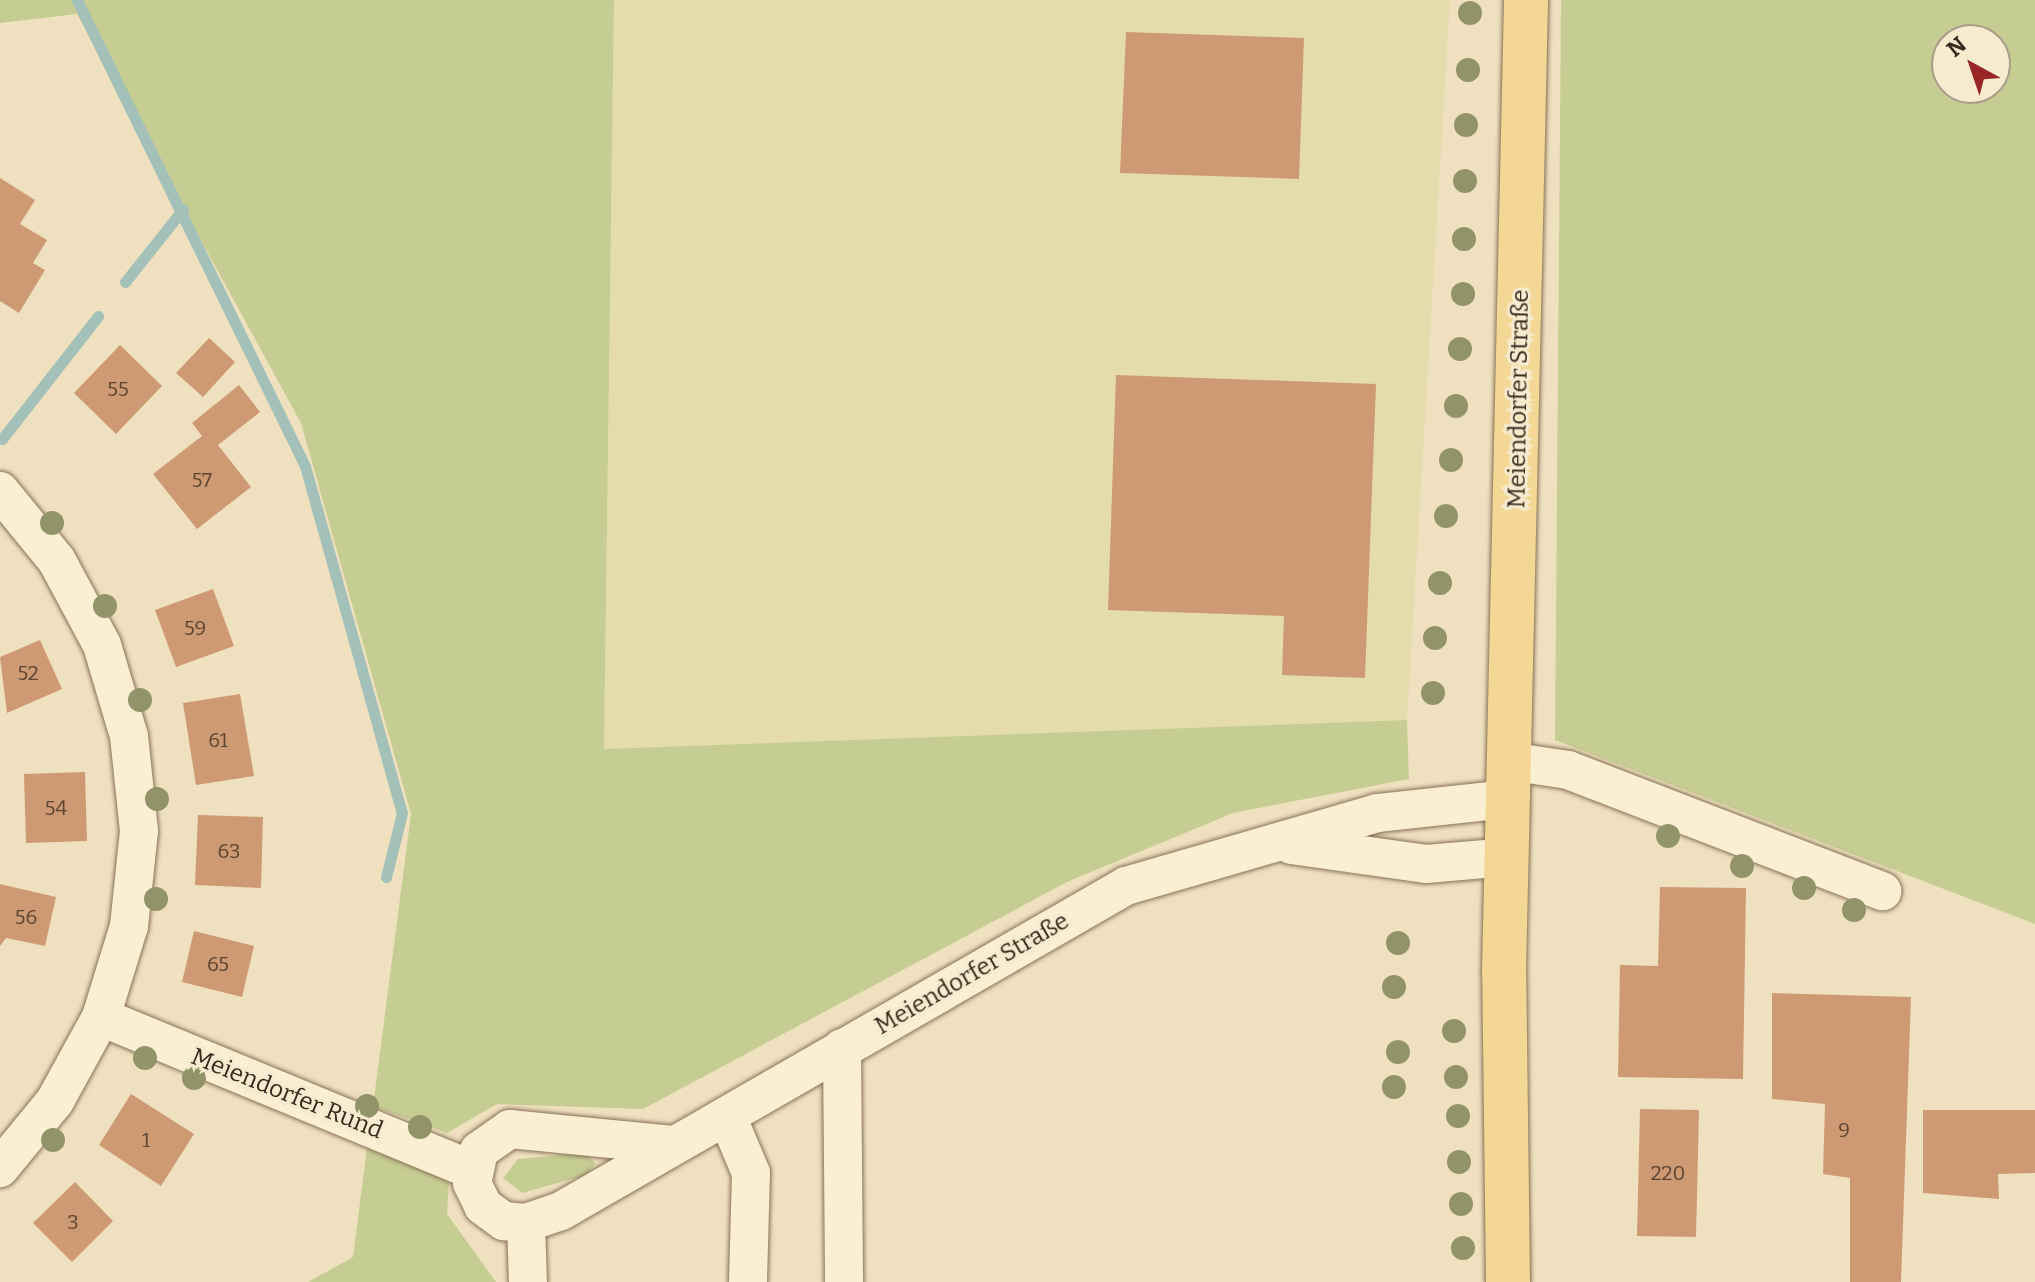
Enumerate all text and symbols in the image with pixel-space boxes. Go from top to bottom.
north arrow [1931,24,2011,104]
text: N [1941,31,1972,63]
street label: Meiendorfer Straße [1503,289,1535,509]
house number: 55 [107,377,129,401]
house number: 57 [192,468,212,492]
house number: 59 [184,616,206,640]
house number: 52 [17,661,39,685]
house number: 61 [208,728,228,752]
house number: 54 [45,796,67,820]
house number: 63 [218,839,240,863]
house number: 56 [15,905,37,929]
street label: Meiendorfer Straße [870,907,1074,1041]
house number: 65 [207,952,229,976]
street label: Meiendorfer Rund [187,1042,387,1146]
house number: 9 [1838,1118,1850,1142]
house number: 1 [142,1128,150,1152]
house number: 220 [1651,1161,1685,1185]
house number: 3 [67,1210,79,1234]

